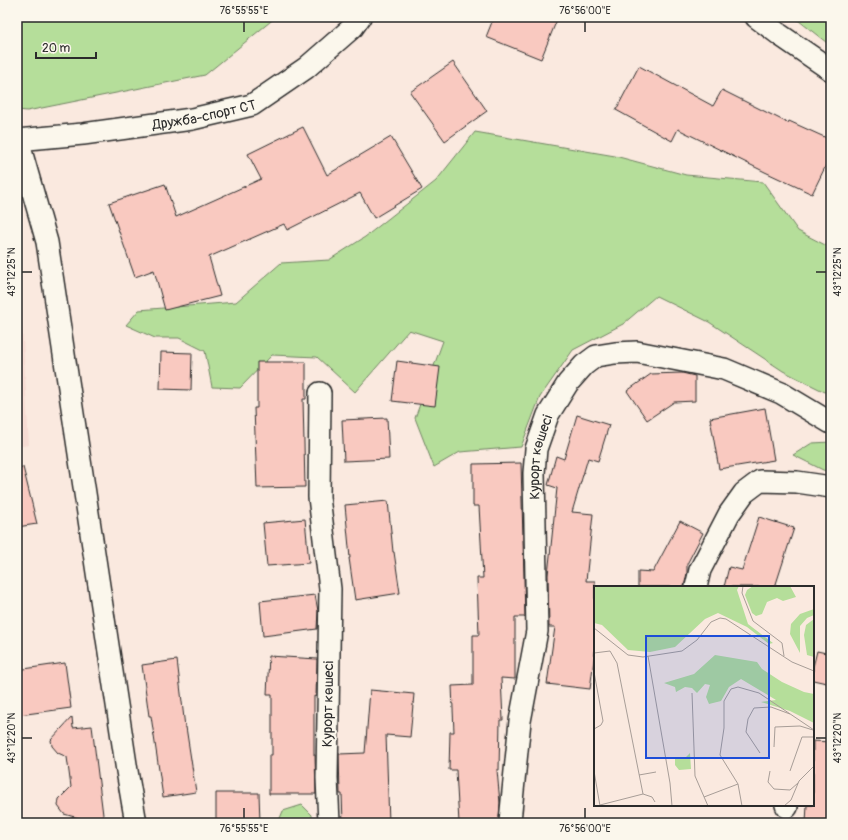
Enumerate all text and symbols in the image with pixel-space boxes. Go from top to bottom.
text: 76°55'55"E [220,5,268,17]
text: 76°56'00"E [559,5,611,17]
scale bar [36,34,96,60]
text: 20 m [42,41,71,56]
street label: Дружба-спорт СТ [150,96,258,133]
text: 43°12'25"N [6,247,18,297]
text: 43°12'25"N [832,247,844,297]
street label: Курорт көшесі [525,412,556,500]
inset map [594,586,814,806]
street label: Курорт көшесі [319,660,337,747]
text: 43°12'20"N [6,713,18,763]
text: 43°12'20"N [832,713,844,763]
text: 76°55'55"E [220,823,268,835]
text: 76°56'00"E [559,823,611,835]

